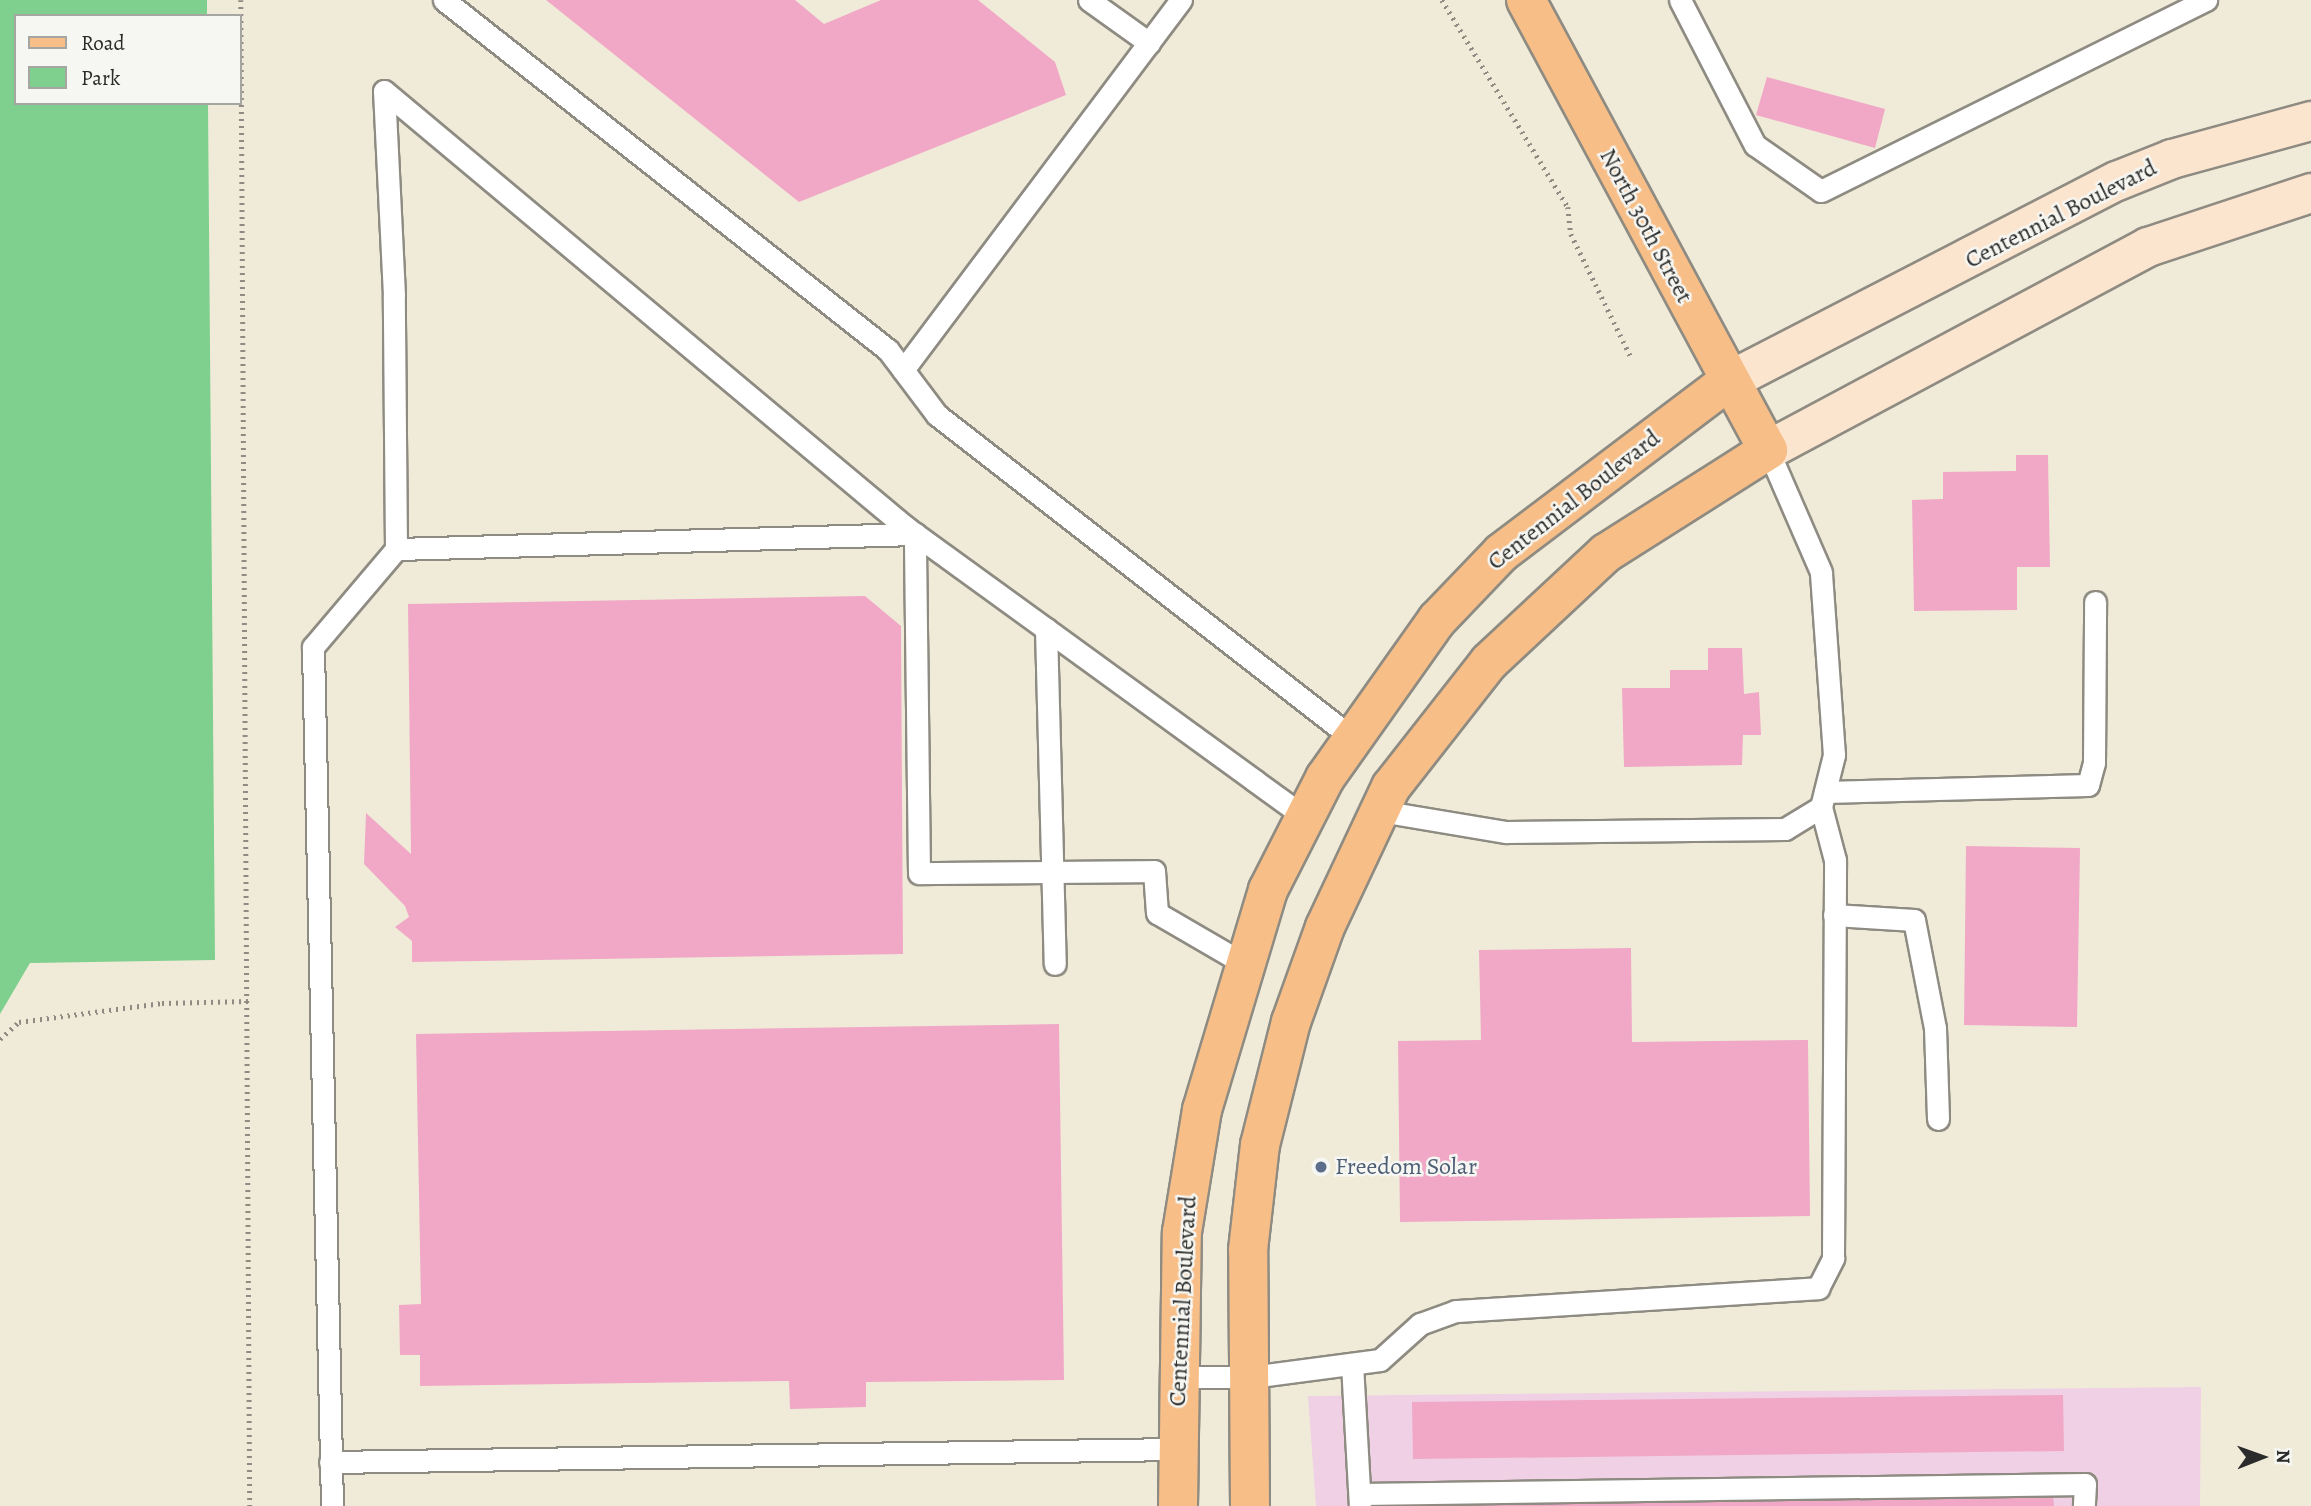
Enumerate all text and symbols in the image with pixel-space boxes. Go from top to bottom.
legend [14,14,242,105]
text: Road [81,29,125,57]
text: Park [81,64,120,92]
street label: North 30th Street [1593,144,1699,308]
street label: Centennial Boulevard [1960,153,2162,275]
street label: Centennial Boulevard [1482,424,1666,576]
place label: Freedom Solar [1335,1153,1477,1181]
marker: Freedom Solar [1313,1159,1329,1175]
street label: Centennial Boulevard [1163,1195,1203,1407]
north arrow [2227,1422,2297,1492]
text: N [2270,1449,2296,1464]

